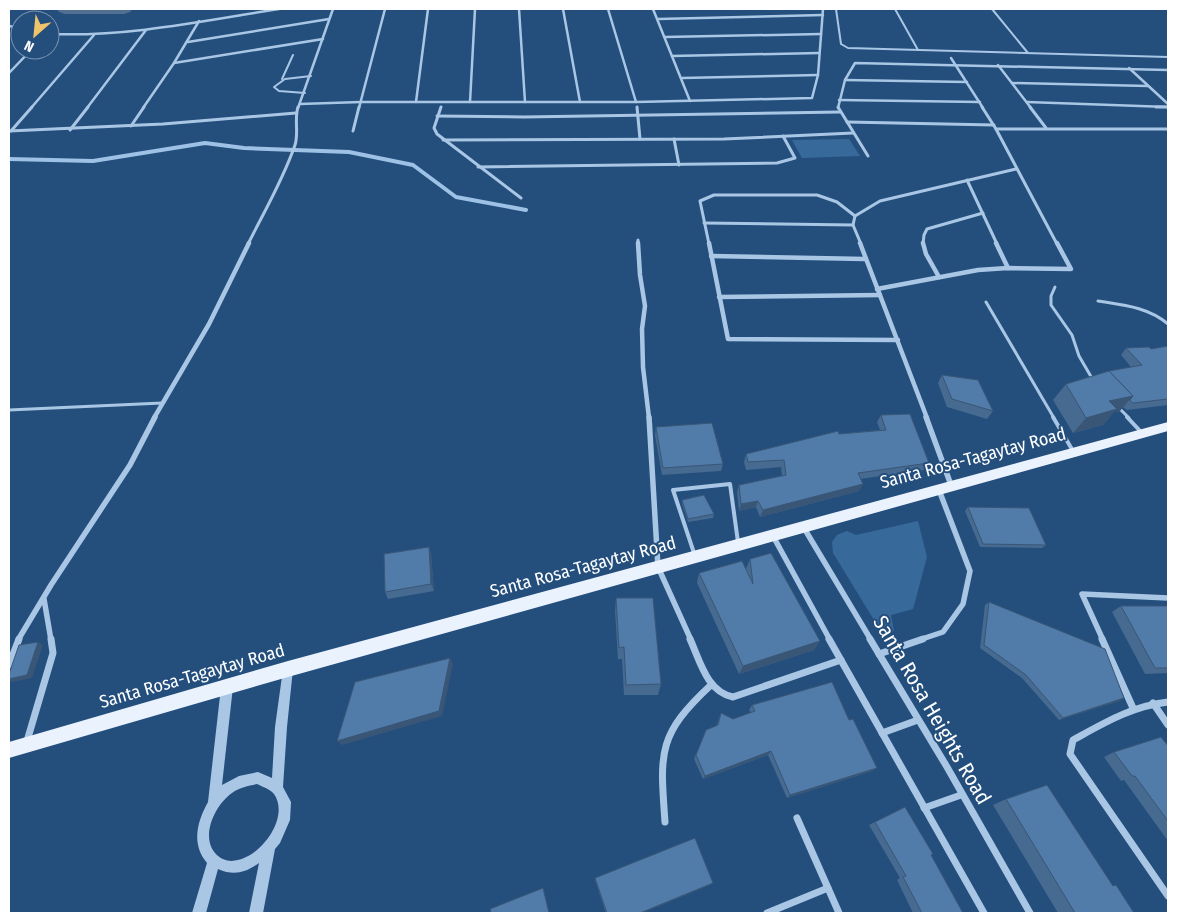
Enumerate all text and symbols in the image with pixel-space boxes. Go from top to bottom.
north arrow [10,10,60,60]
text: N [22,37,37,56]
street label: Santa Rosa-Tagaytay Road [878,423,1068,493]
street label: Santa Rosa-Tagaytay Road [488,532,678,602]
street label: Santa Rosa Heights Road [867,611,997,809]
street label: Santa Rosa-Tagaytay Road [97,639,287,713]

